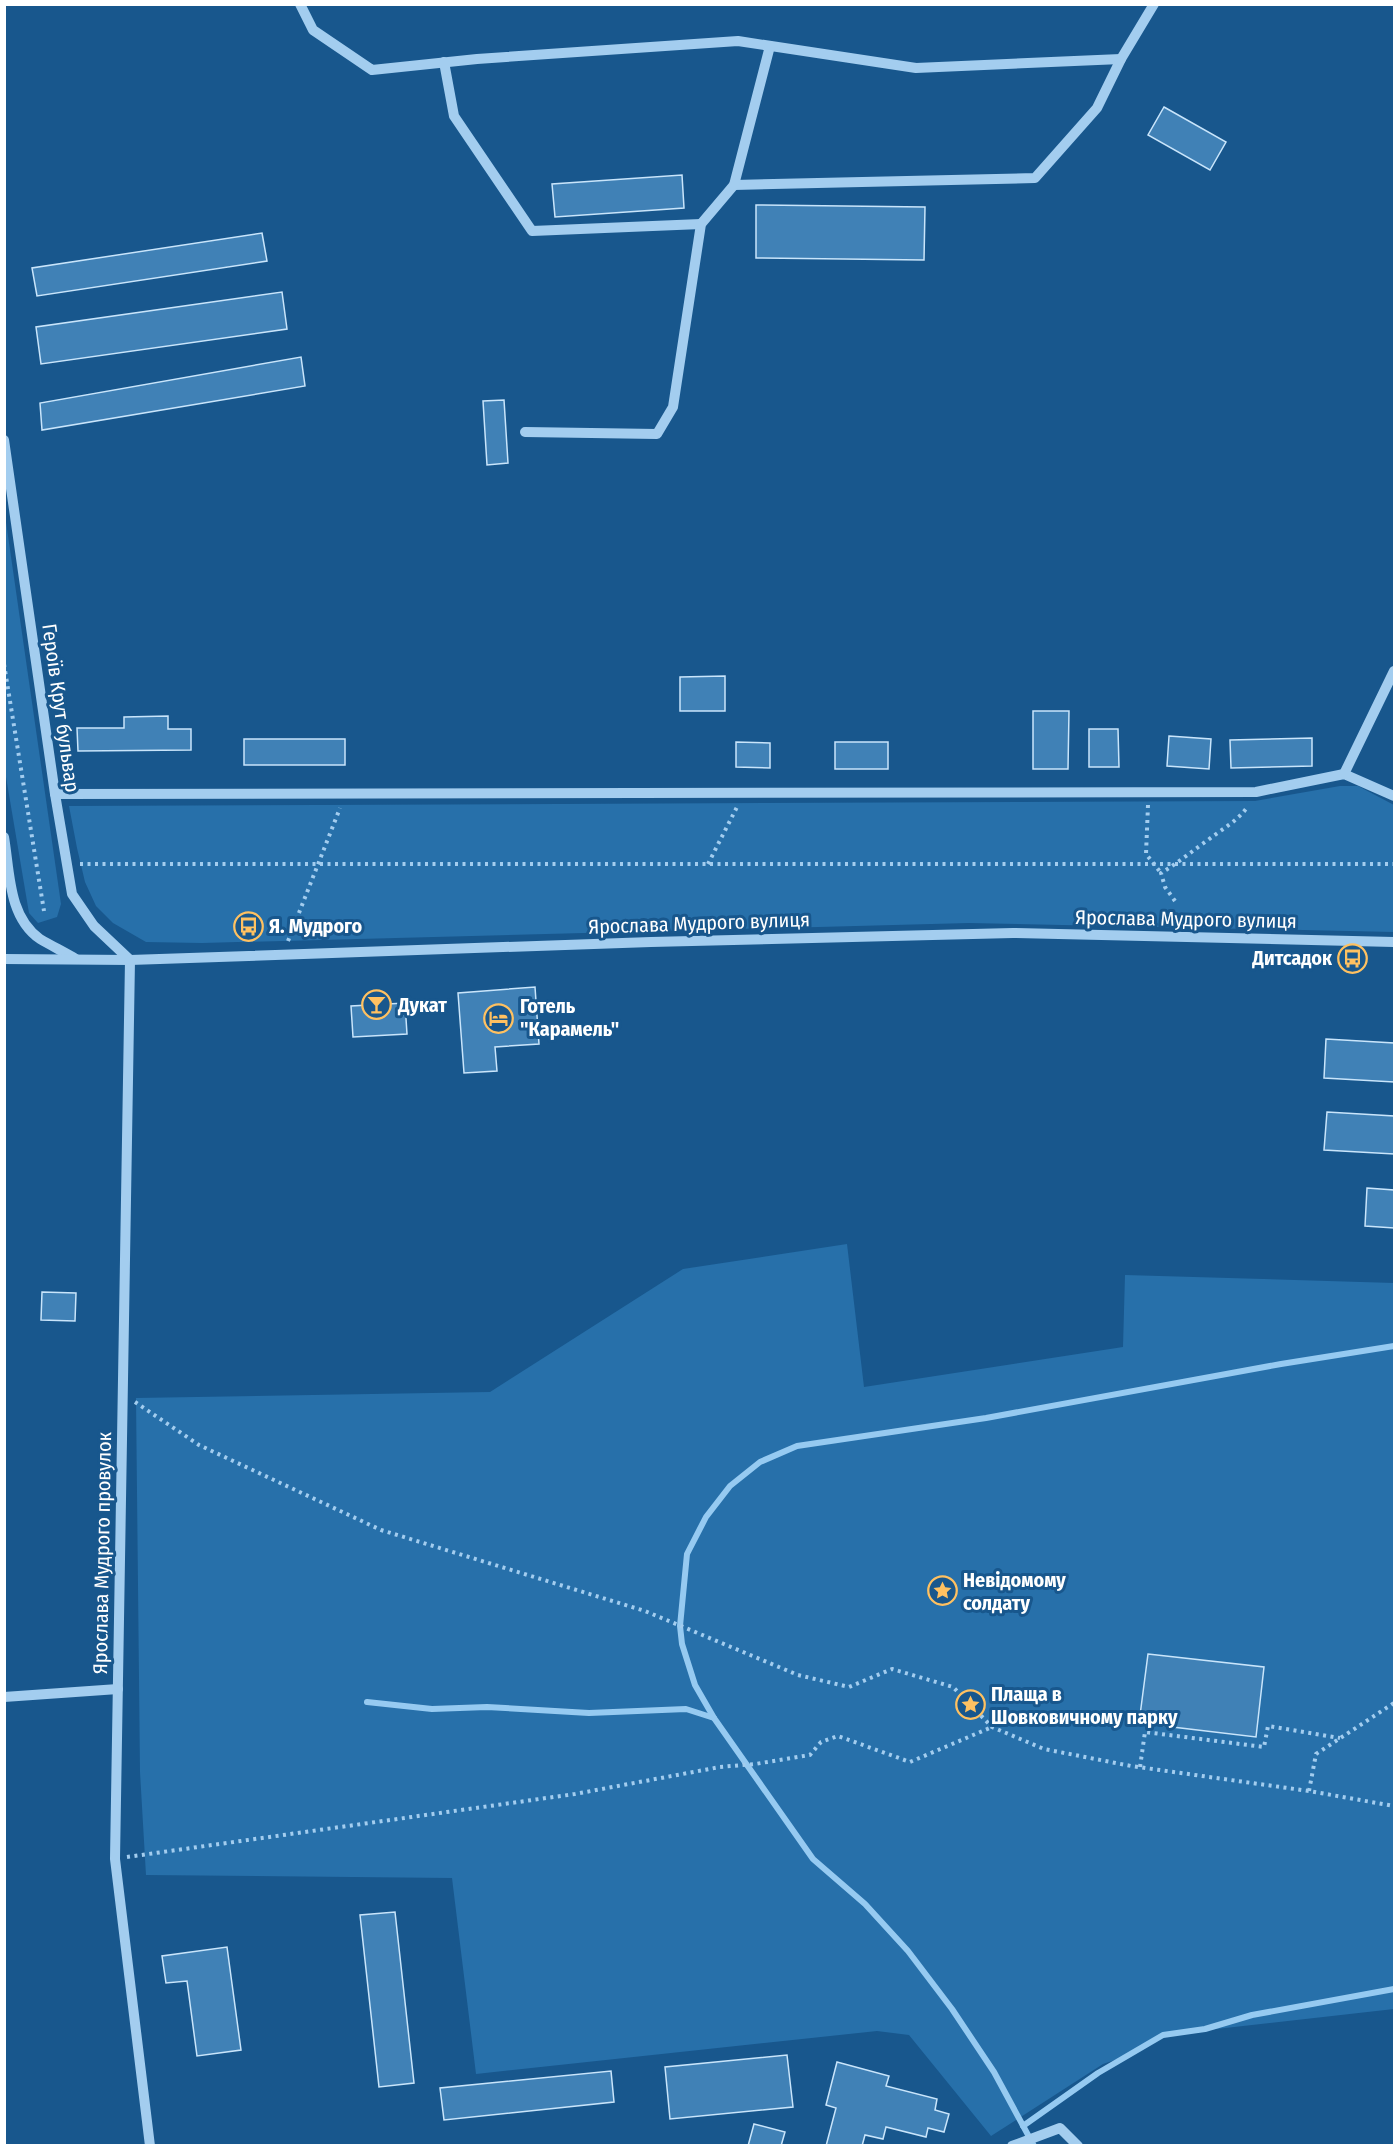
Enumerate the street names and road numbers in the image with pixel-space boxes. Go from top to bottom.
street label: Героїв Крут бульвар [37,622,85,794]
street label: Ярослава Мудрого вулиця [1075,905,1297,933]
street label: Ярослава Мудрого вулиця [588,907,810,939]
street label: Ярослава Мудрого провулок [88,1431,116,1674]

